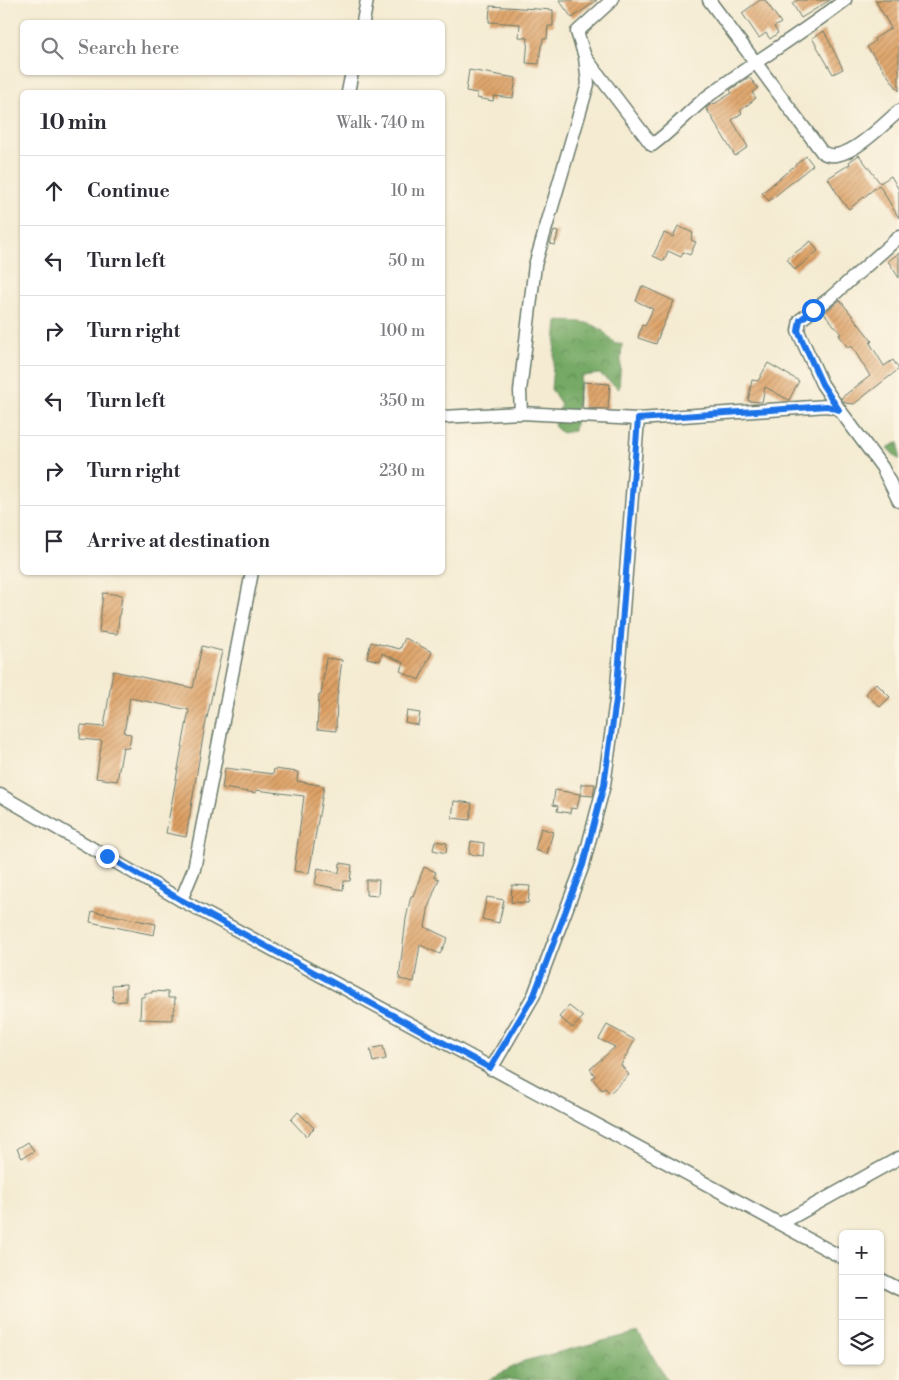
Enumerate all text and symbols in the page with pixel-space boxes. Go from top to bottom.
search box [20,20,445,75]
icon: search [38,34,66,62]
text: Search here [78,36,179,60]
text: 10 min [40,110,107,136]
text: Walk · 740 m [336,113,425,133]
icon: ahead [40,177,68,205]
text: Continue [87,179,170,203]
text: 10 m [391,181,425,201]
icon: left [40,247,68,275]
text: Turn left [87,249,166,273]
text: 50 m [388,251,425,271]
route start [802,299,825,322]
icon: right [40,317,68,345]
text: Turn right [87,319,180,343]
text: 100 m [380,321,425,341]
icon: left [40,387,68,415]
text: Turn left [87,389,166,413]
text: 350 m [379,391,425,411]
icon: right [40,457,68,485]
text: Turn right [87,459,180,483]
text: 230 m [379,461,425,481]
icon: arrive [40,527,68,555]
text: Arrive at destination [87,529,270,553]
route end [96,845,119,868]
map controls [839,1230,884,1365]
button: + [839,1230,884,1275]
button: − [839,1275,884,1320]
button: layers [839,1320,884,1365]

